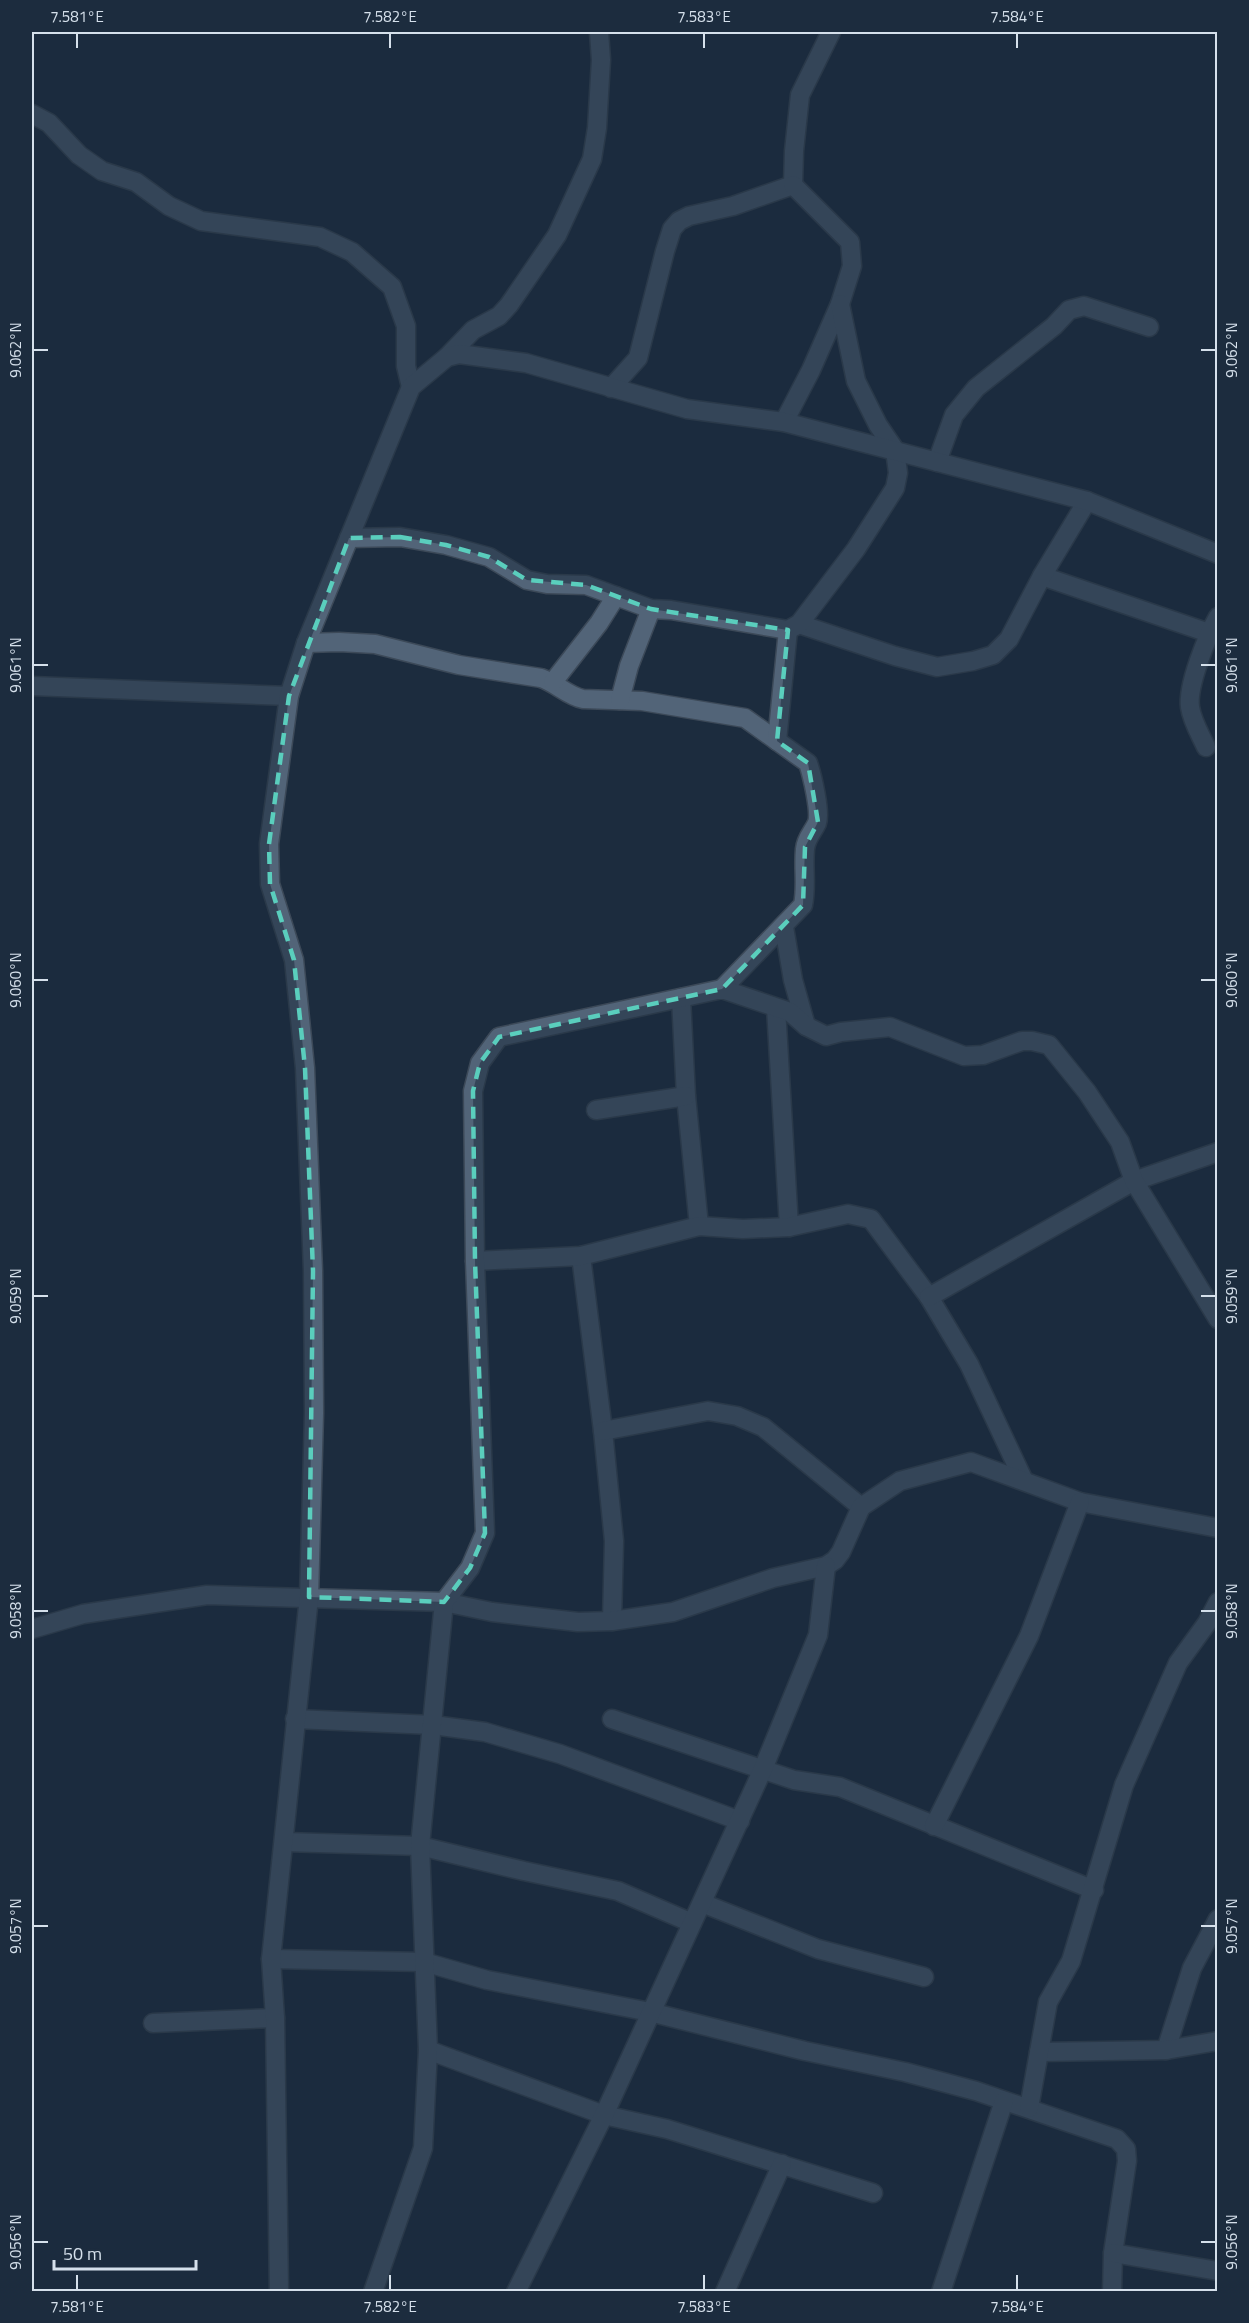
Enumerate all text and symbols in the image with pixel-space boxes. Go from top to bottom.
text: 7.581°E [50,5,104,28]
text: 7.582°E [363,5,417,28]
text: 7.583°E [677,5,731,28]
text: 7.584°E [990,5,1044,28]
text: 9.062°N [4,322,27,378]
text: 9.062°N [1220,322,1243,378]
text: 9.061°N [4,637,27,693]
text: 9.061°N [1220,637,1243,693]
text: 9.060°N [4,952,27,1008]
text: 9.060°N [1220,952,1243,1008]
text: 9.059°N [4,1268,27,1324]
text: 9.059°N [1220,1268,1243,1324]
text: 9.058°N [4,1583,27,1639]
text: 9.058°N [1220,1583,1243,1639]
text: 9.057°N [4,1898,27,1954]
text: 9.057°N [1220,1898,1243,1954]
text: 9.056°N [4,2214,27,2270]
text: 9.056°N [1220,2214,1243,2270]
scale bar [54,2233,196,2271]
text: 50 m [63,2240,102,2267]
text: 7.581°E [50,2295,104,2318]
text: 7.582°E [363,2295,417,2318]
text: 7.583°E [677,2295,731,2318]
text: 7.584°E [990,2295,1044,2318]

